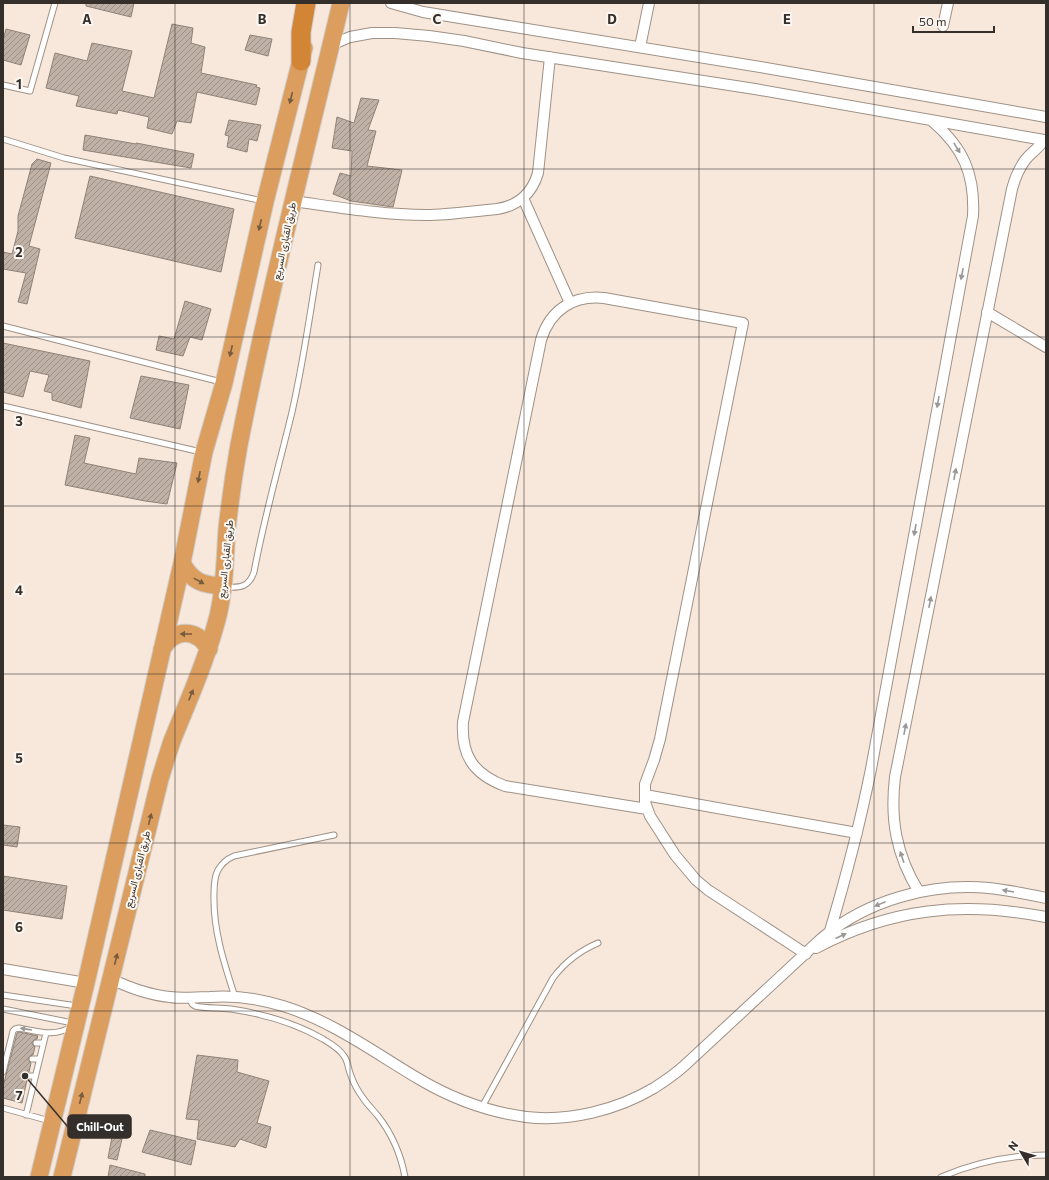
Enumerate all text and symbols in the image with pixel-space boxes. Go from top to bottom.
scale bar [913,8,994,34]
text: A [82,11,92,27]
text: B [258,11,267,27]
text: C [433,11,442,27]
text: D [607,11,617,27]
text: E [783,11,791,27]
text: 50 m [919,14,947,28]
text: 1 [16,76,22,92]
one-way arrow [288,92,294,105]
one-way arrow [954,142,961,154]
street label: طريق القبارى السريع [270,201,299,281]
one-way arrow [257,219,263,231]
text: 2 [15,244,23,260]
one-way arrow [959,268,965,280]
one-way arrow [227,345,233,358]
one-way arrow [935,396,941,408]
text: 3 [15,413,23,429]
one-way arrow [953,468,959,480]
one-way arrow [196,471,202,483]
street label: طريق القبارى السريع [215,519,236,599]
one-way arrow [912,524,918,536]
one-way arrow [193,577,205,584]
text: 4 [15,582,23,598]
one-way arrow [927,596,933,608]
one-way arrow [179,631,192,637]
one-way arrow [188,689,194,701]
one-way arrow [902,723,908,735]
text: 5 [15,750,23,766]
one-way arrow [147,812,153,824]
street label: طريق القبارى السريع [122,829,153,909]
one-way arrow [898,851,904,863]
one-way arrow [1002,887,1014,893]
one-way arrow [875,901,886,907]
text: 6 [15,919,23,935]
one-way arrow [835,933,846,939]
one-way arrow [113,952,119,965]
one-way arrow [19,1026,32,1032]
text: 7 [15,1087,23,1103]
one-way arrow [79,1092,85,1105]
callout: Chill-Out [68,1115,131,1138]
text: Chill-Out [76,1120,124,1133]
north arrow [1001,1132,1041,1172]
text: N [1005,1138,1020,1153]

